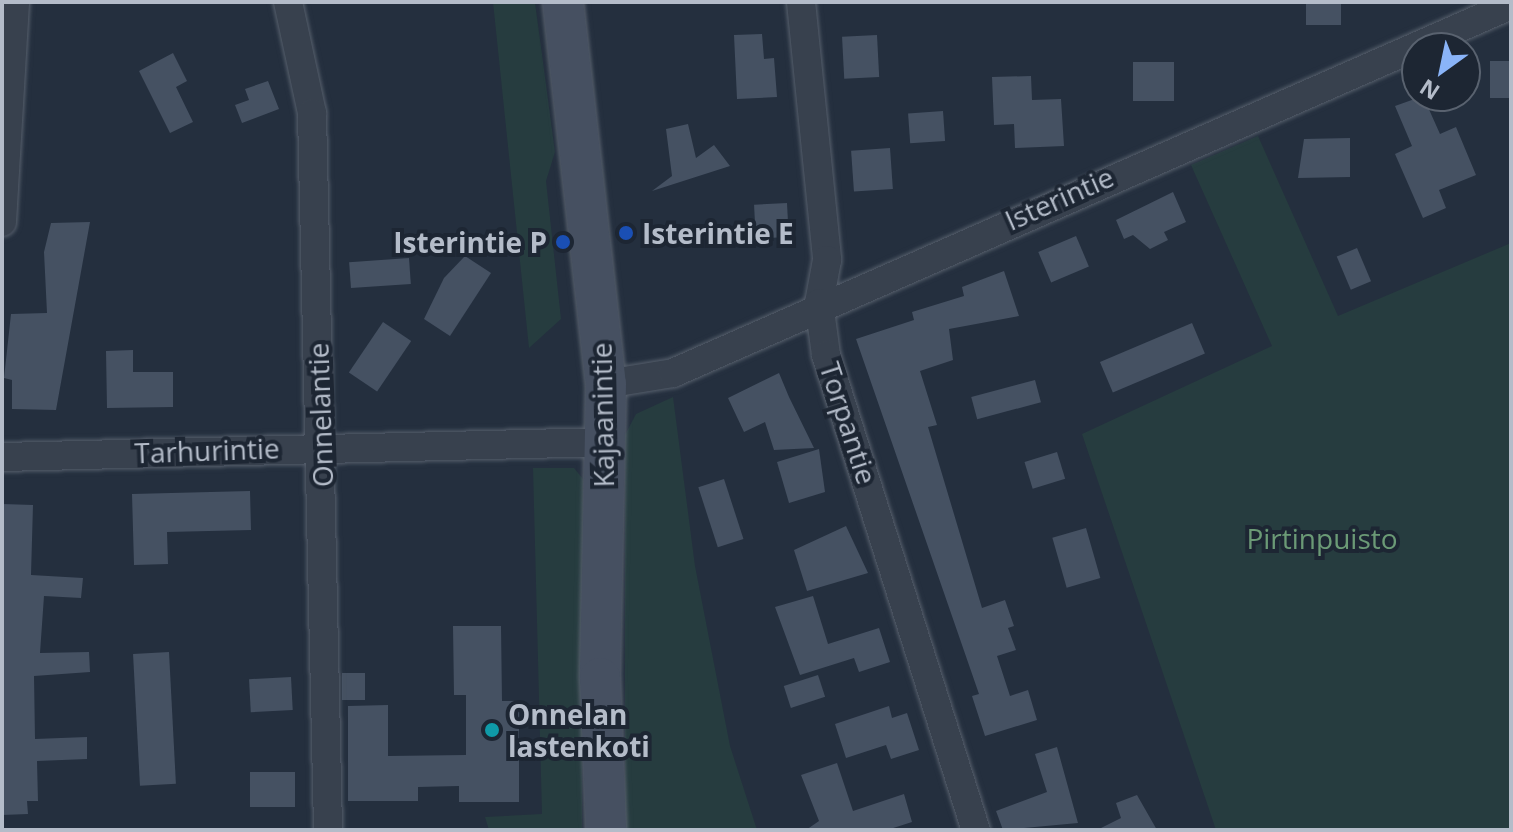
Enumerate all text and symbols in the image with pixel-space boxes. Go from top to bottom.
north arrow [1401,32,1481,112]
text: N [1413,73,1445,108]
street label: Isterintie [999,159,1119,237]
place label: Isterintie E [642,216,794,250]
marker: Isterintie E [617,224,635,242]
place label: Isterintie P [393,225,547,259]
marker: Isterintie P [554,233,572,251]
street label: Onnelantie [301,342,339,488]
street label: Kajaanintie [584,342,620,488]
street label: Torpantie [814,358,884,488]
street label: Tarhurintie [134,431,280,469]
park label: Pirtinpuisto [1246,521,1398,555]
place label: Onnelan lastenkoti [508,697,650,763]
marker: Onnelan lastenkoti [483,721,501,739]

